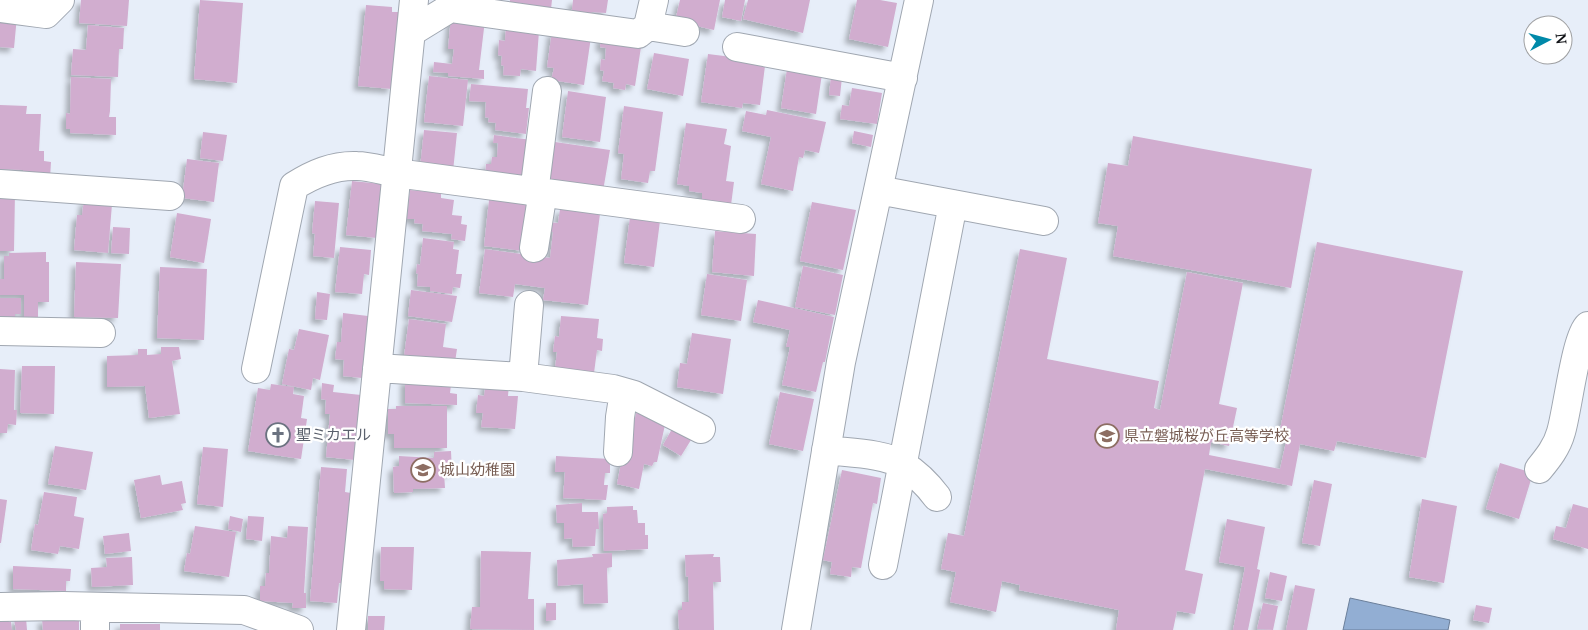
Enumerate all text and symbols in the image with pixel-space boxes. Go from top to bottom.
north arrow [1523,15,1573,65]
text: N [1551,32,1571,45]
church icon: 聖ミカエル [265,422,291,448]
school or university icon: 県立磐城桜が丘高等学校 [1094,423,1120,449]
place label: 聖ミカエル [296,424,371,444]
place label: 県立磐城桜が丘高等学校 [1124,425,1289,445]
school or university icon: 城山幼稚園 [410,457,436,483]
place label: 城山幼稚園 [440,459,515,479]

